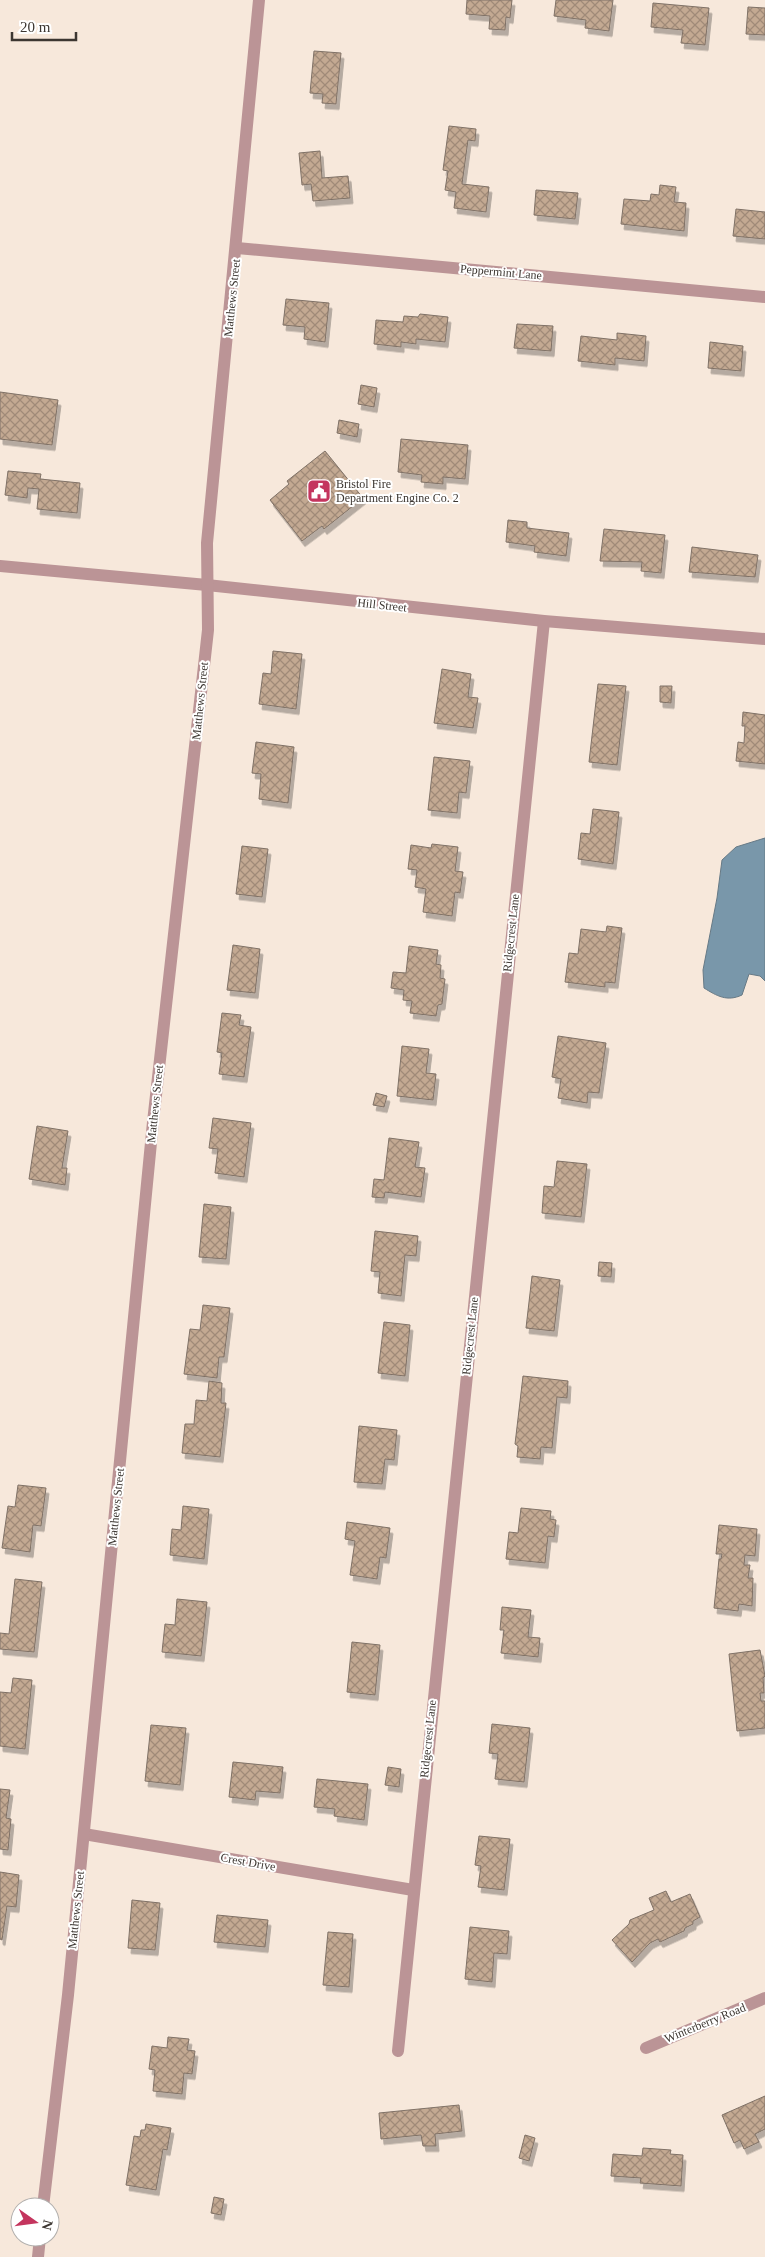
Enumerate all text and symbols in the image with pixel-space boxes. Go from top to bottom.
scale bar [12,10,76,42]
text: 20 m [20,19,51,35]
street label: Matthews Street [221,258,243,338]
street label: Peppermint Lane [459,261,543,283]
place label: Bristol Fire Department Engine Co. 2 [336,477,459,505]
public building icon: Bristol Fire Department Engine Co. 2 [306,478,332,504]
street label: Hill Street [357,595,408,615]
street label: Matthews Street [189,661,211,741]
street label: Ridgecrest Lane [500,893,522,973]
street label: Matthews Street [144,1064,166,1144]
street label: Ridgecrest Lane [459,1296,481,1376]
street label: Matthews Street [105,1467,127,1547]
street label: Ridgecrest Lane [417,1699,439,1779]
street label: Crest Drive [219,1850,277,1874]
street label: Matthews Street [65,1870,87,1950]
street label: Winterberry Road [662,2000,748,2046]
north arrow [10,2197,60,2247]
text: N [39,2218,56,2232]

